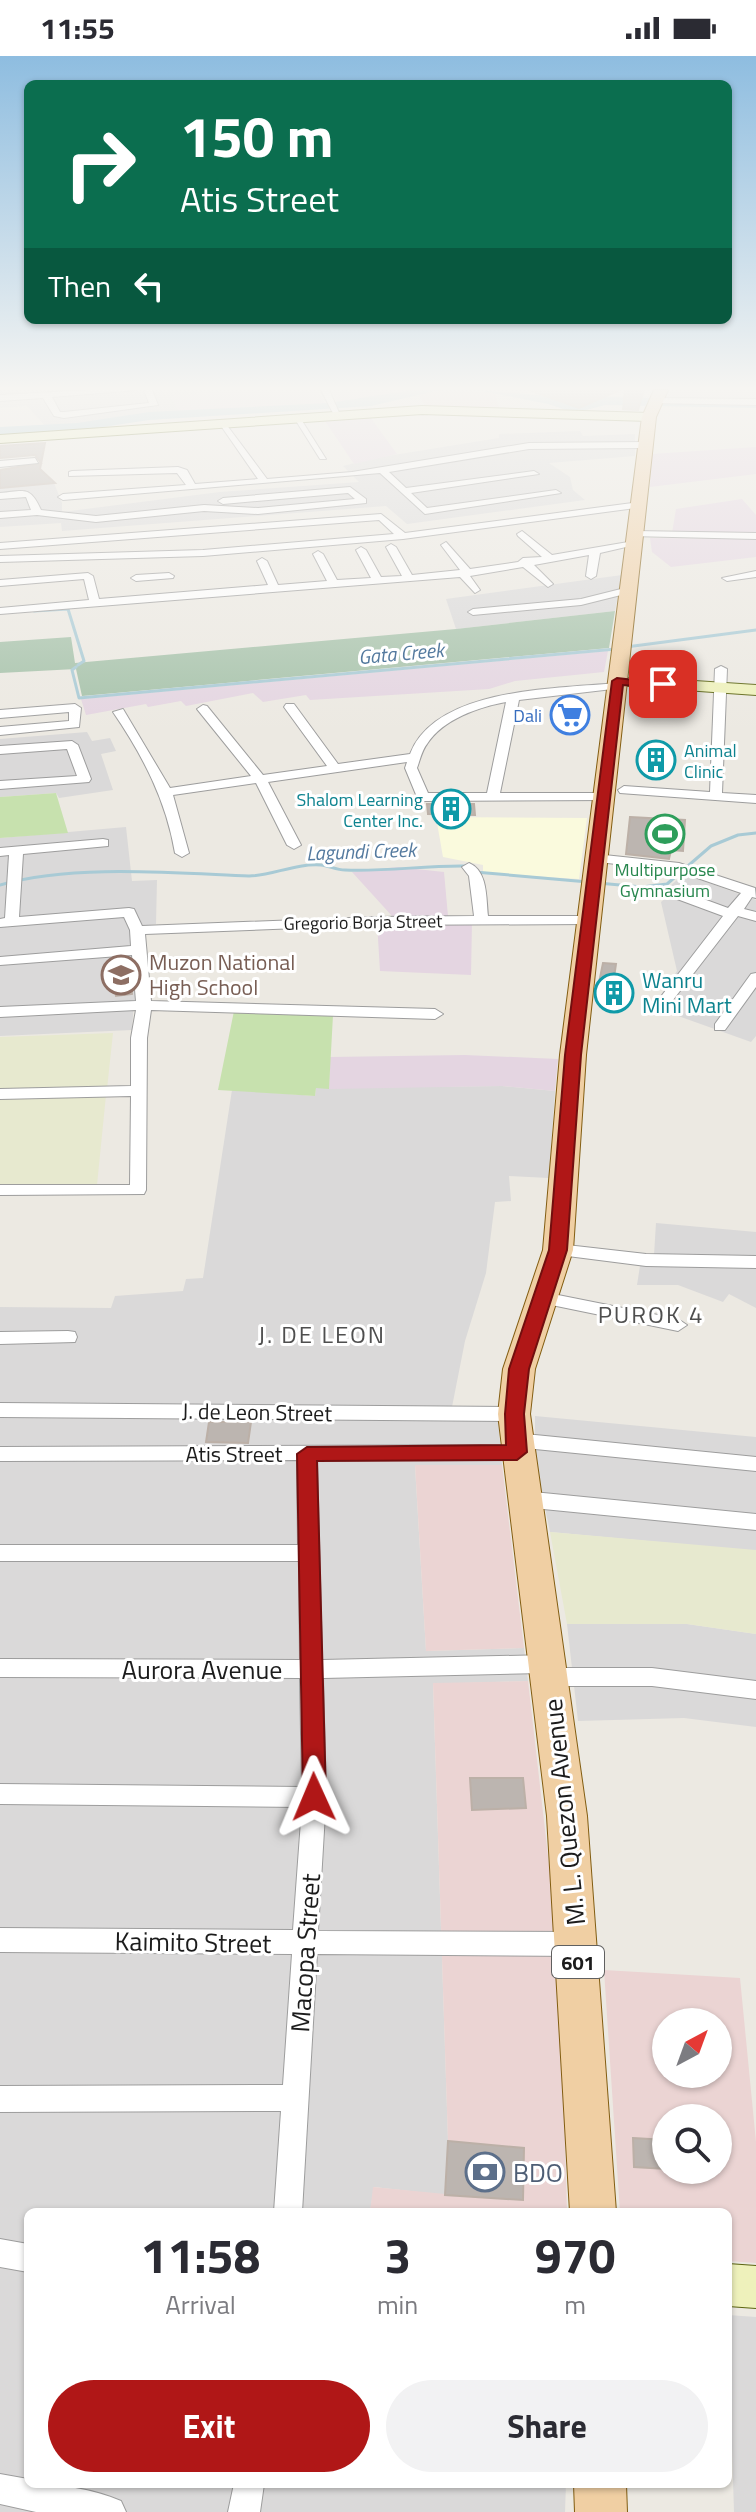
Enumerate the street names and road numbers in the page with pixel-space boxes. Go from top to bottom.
street label: Gregorio Borja Street [283,907,443,937]
street label: J. de Leon Street [182,1394,333,1430]
street label: Atis Street [185,1437,283,1471]
street label: Aurora Avenue [122,1650,282,1689]
street label: M. L. Quezon Avenue [533,1697,595,1927]
street label: Macopa Street [280,1872,330,2034]
street label: Kaimito Street [114,1921,272,1963]
road number: 601 [552,1946,604,1978]

